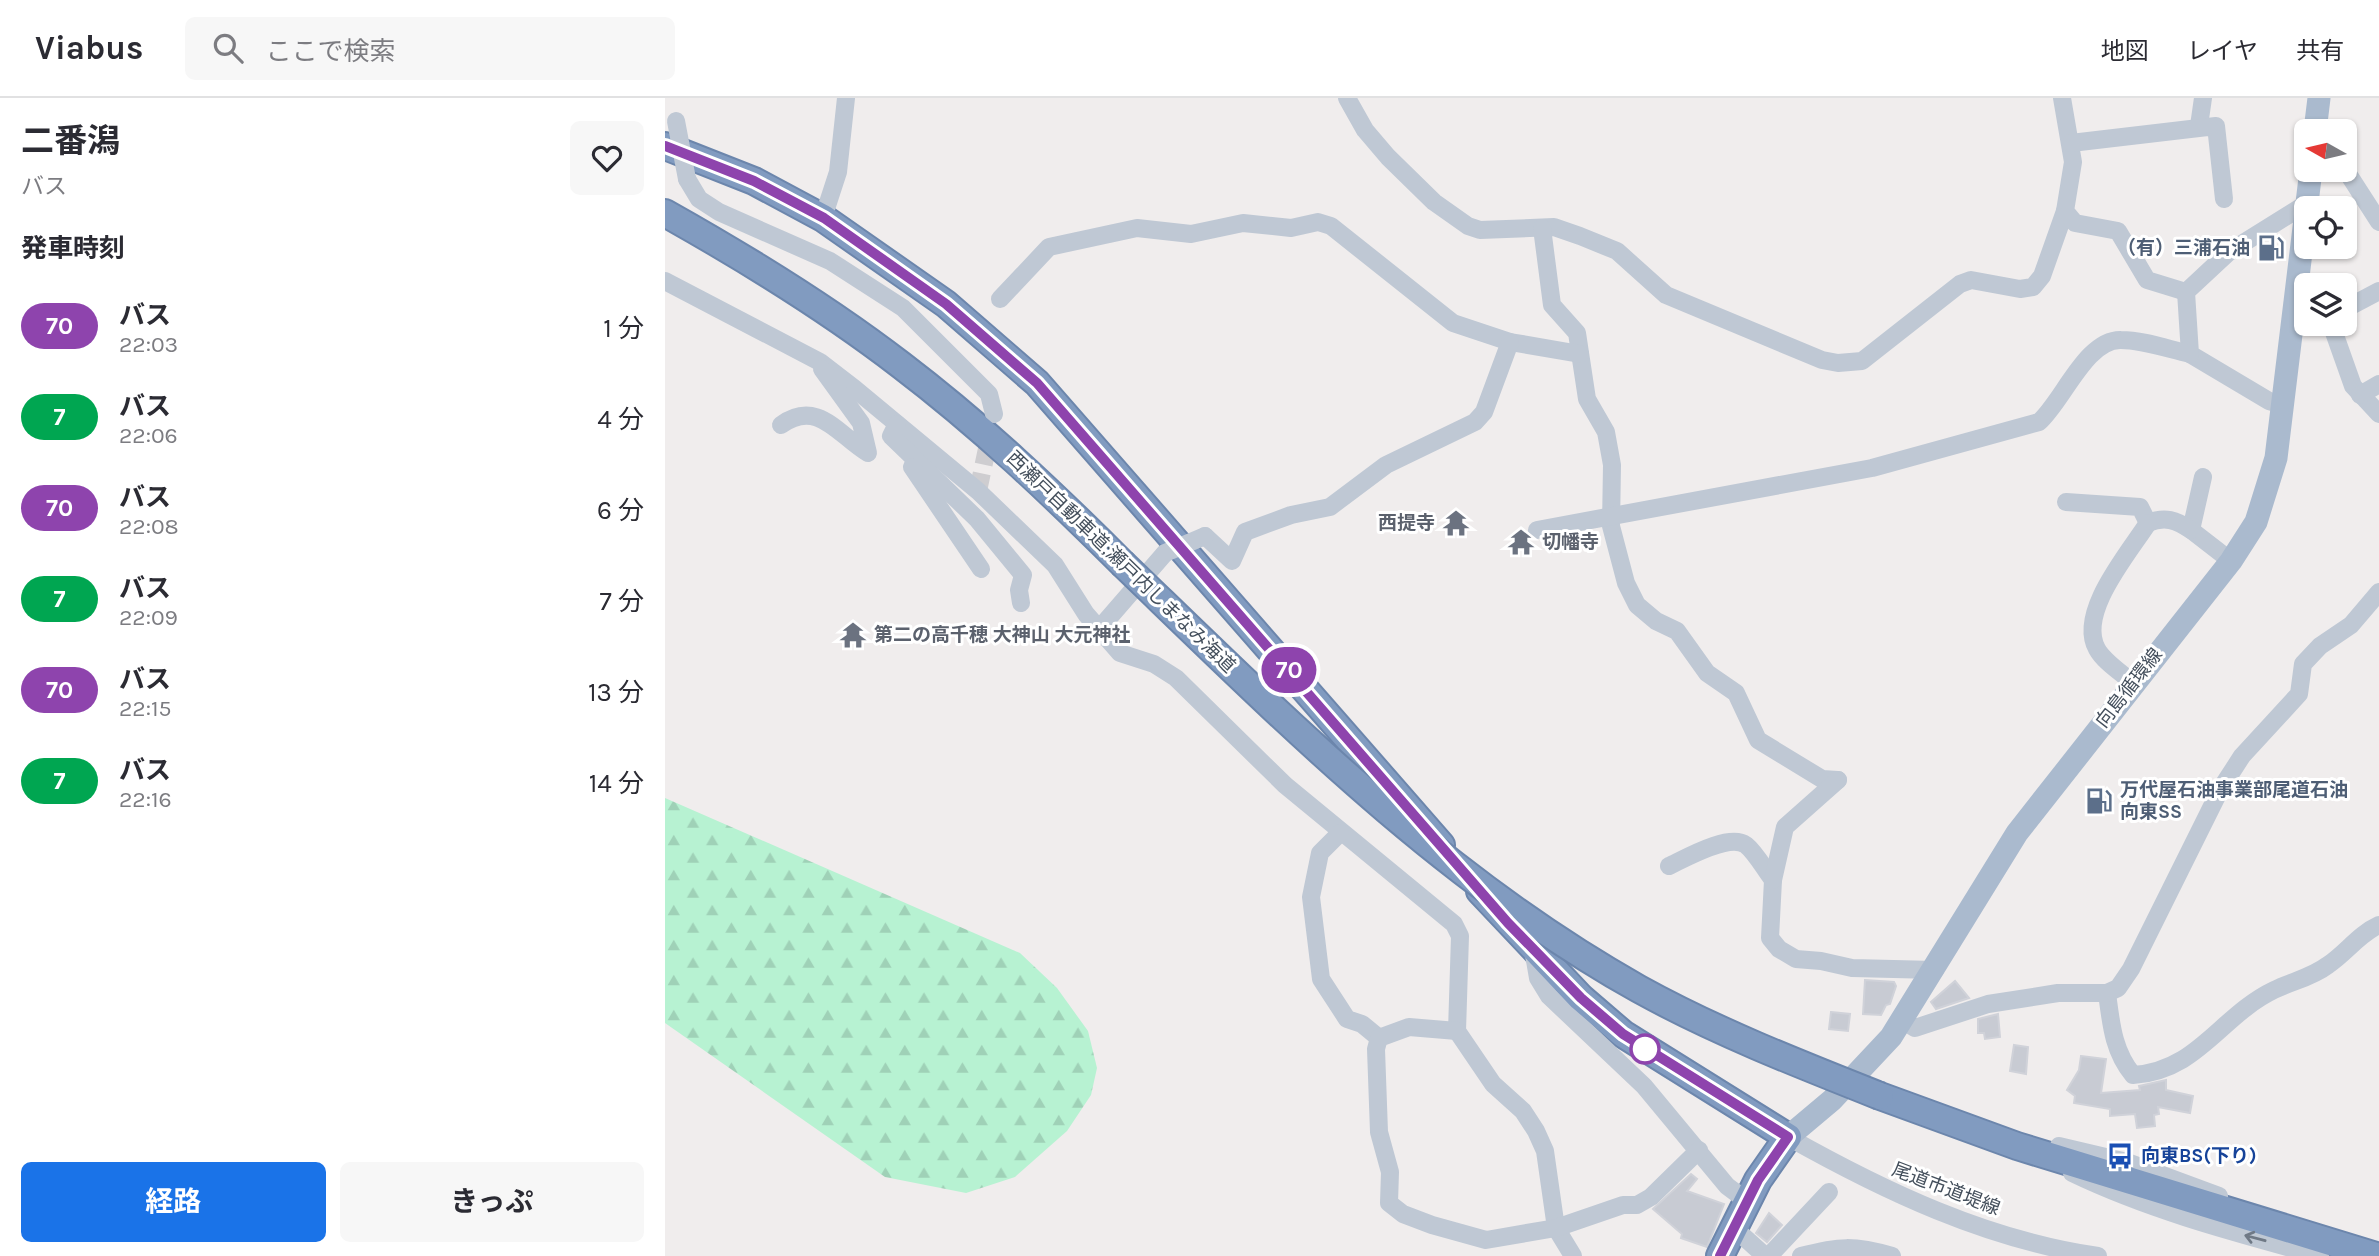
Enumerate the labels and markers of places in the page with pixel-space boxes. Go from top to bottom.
fuel station icon: （有）三浦石油 [2256,233,2286,263]
place label: （有）三浦石油 [2117,237,2250,259]
temple icon: 西提寺 [1441,508,1471,538]
place label: 西提寺 [1378,512,1435,534]
temple icon: 切幡寺 [1506,527,1536,557]
place label: 切幡寺 [1542,531,1599,553]
temple icon: 第二の高千穂 大神山 大元神社 [838,620,868,650]
place label: 第二の高千穂 大神山 大元神社 [874,624,1131,646]
place label: 万代屋石油事業部尾道石油 向東SS [2120,779,2348,823]
fuel station icon: 万代屋石油事業部尾道石油 向東SS [2084,786,2114,816]
unlabelled marker [1630,1034,1660,1064]
bus stop icon: 向東BS(下り) [2105,1141,2135,1171]
place label: 向東BS(下り) [2141,1145,2257,1167]

